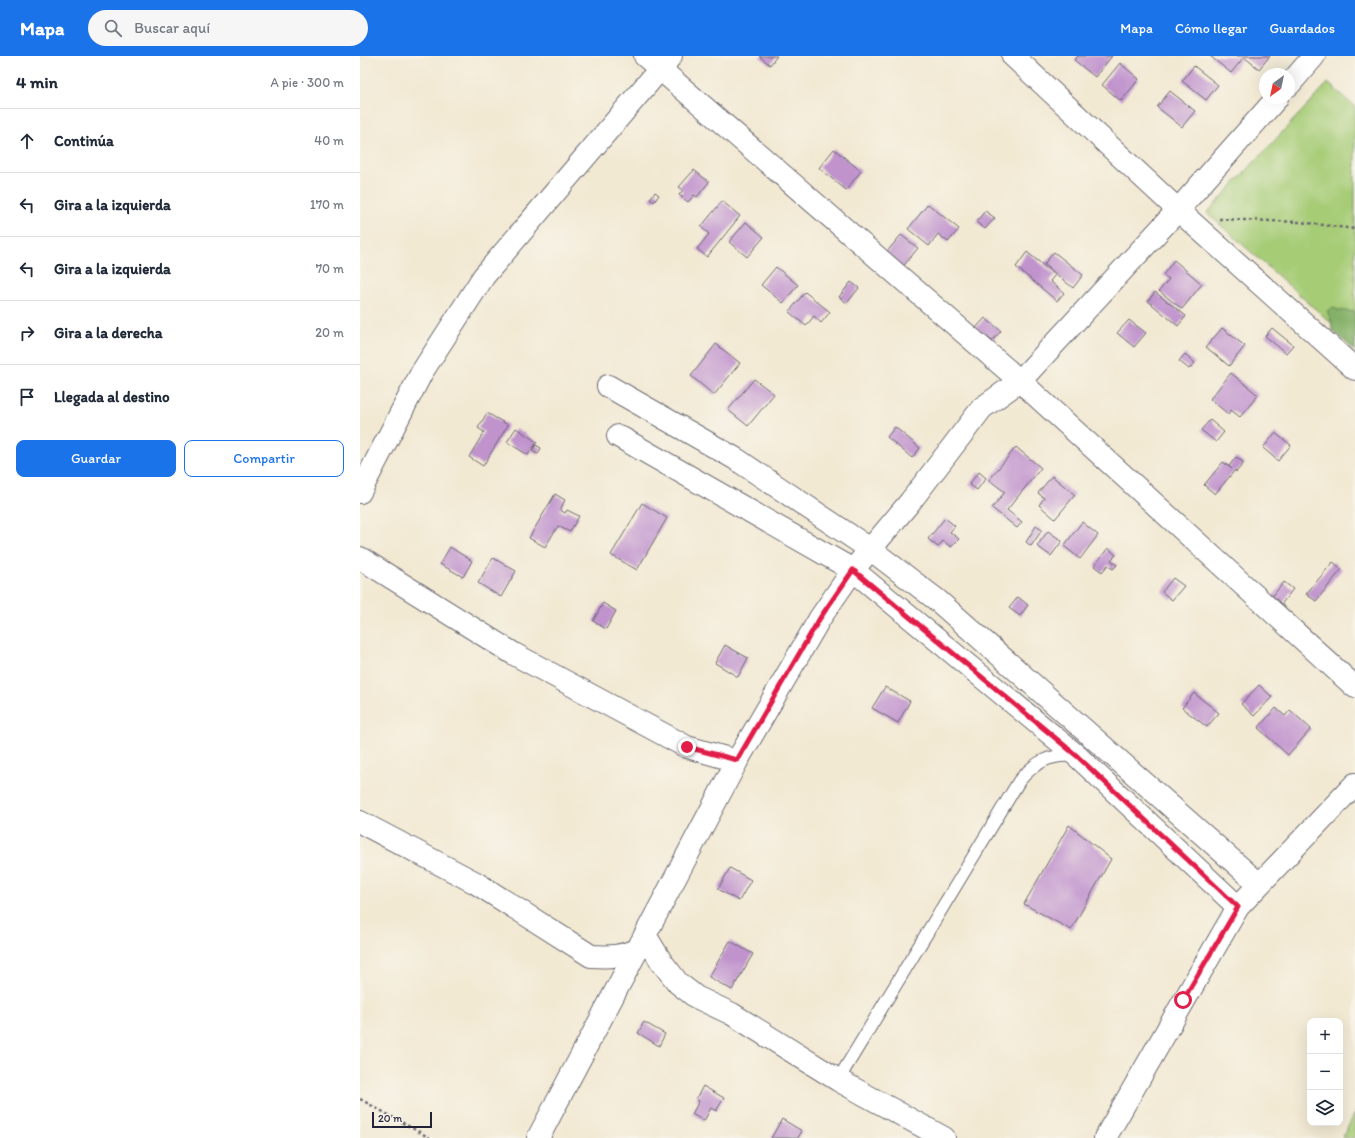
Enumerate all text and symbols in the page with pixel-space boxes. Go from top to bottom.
search box [88,10,368,46]
text: Mapa [20,17,64,40]
icon: search [102,17,124,39]
text: Buscar aquí [134,19,210,37]
text: Mapa [1120,20,1153,37]
text: Cómo llegar [1175,20,1247,37]
text: Guardados [1269,20,1335,37]
north arrow [1259,68,1295,104]
text: 4 min [16,72,58,92]
text: A pie · 300 m [270,75,344,90]
icon: ahead [16,130,38,152]
text: Continúa [54,132,114,150]
text: 40 m [314,133,344,148]
icon: left [16,194,38,216]
text: Gira a la izquierda [54,196,171,214]
text: 170 m [310,197,344,212]
icon: left [16,258,38,280]
text: Gira a la izquierda [54,260,171,278]
text: 70 m [316,261,344,276]
icon: right [16,322,38,344]
text: Gira a la derecha [54,324,163,342]
text: 20 m [315,325,344,340]
icon: arrive [16,386,38,408]
text: Llegada al destino [54,388,170,406]
button: Guardar [16,440,176,477]
button: Compartir [184,440,344,477]
route end [678,738,696,756]
route start [1174,991,1192,1009]
map controls [1307,1018,1343,1126]
button: + [1307,1018,1343,1054]
button: − [1307,1054,1343,1090]
button: layers [1307,1090,1343,1126]
scale bar [372,1110,432,1129]
text: 20 m [378,1112,402,1125]

